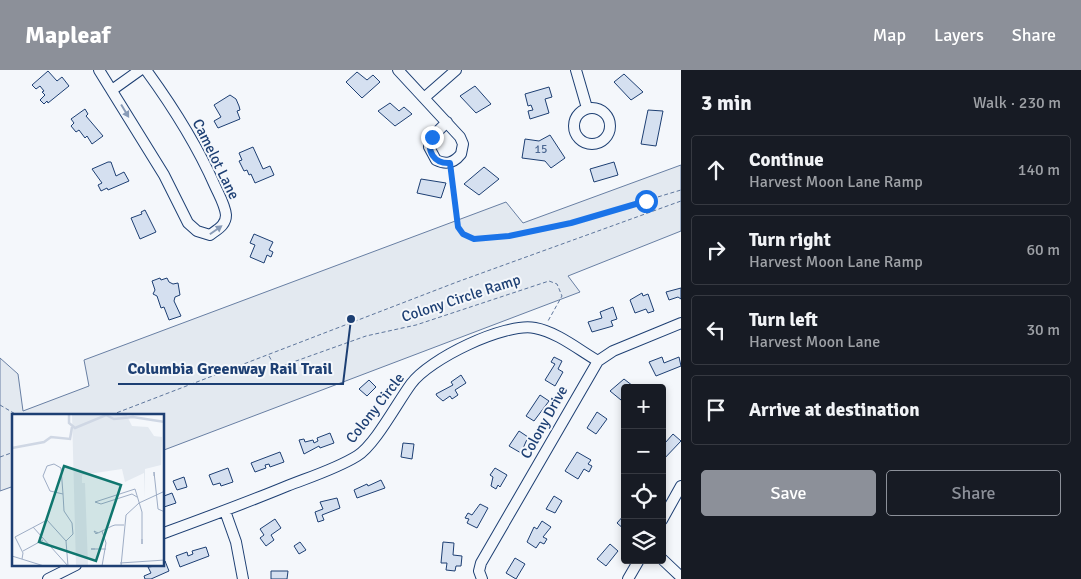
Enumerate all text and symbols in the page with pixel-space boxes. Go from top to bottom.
text: Mapleaf [25,20,110,50]
text: Map [873,24,906,46]
text: Layers [934,24,984,46]
text: Share [1012,24,1056,46]
text: 3 min [701,90,752,116]
text: Walk · 230 m [973,93,1061,113]
one-way arrow [121,104,130,117]
street label: Camelot Lane [189,116,243,202]
route end [421,126,444,149]
house number: 15 [535,142,547,157]
text: Continue [749,148,824,172]
icon: ahead [702,156,730,184]
text: 140 m [1018,160,1060,180]
text: Harvest Moon Lane Ramp [749,172,923,192]
route start [635,190,658,213]
one-way arrow [209,225,223,235]
text: Turn right [749,228,831,252]
icon: right [702,236,730,264]
text: 60 m [1026,240,1060,260]
text: Harvest Moon Lane Ramp [749,252,923,272]
street label: Colony Circle Ramp [399,270,523,326]
text: Turn left [749,308,818,332]
icon: left [702,316,730,344]
text: 30 m [1026,320,1060,340]
text: Harvest Moon Lane [749,332,880,352]
callout: Columbia Greenway Rail Trail [118,353,343,384]
text: Columbia Greenway Rail Trail [127,359,333,379]
street label: Colony Circle [342,369,408,447]
street label: Colony Drive [517,382,571,462]
map controls [621,384,666,564]
button: + [621,384,666,429]
icon: arrive [702,396,730,424]
text: Arrive at destination [749,398,920,422]
inset map [12,414,165,566]
button: − [621,429,666,474]
button: Save [701,470,876,516]
button: Share [886,470,1061,516]
button: locate [621,474,666,519]
button: layers [621,519,666,564]

